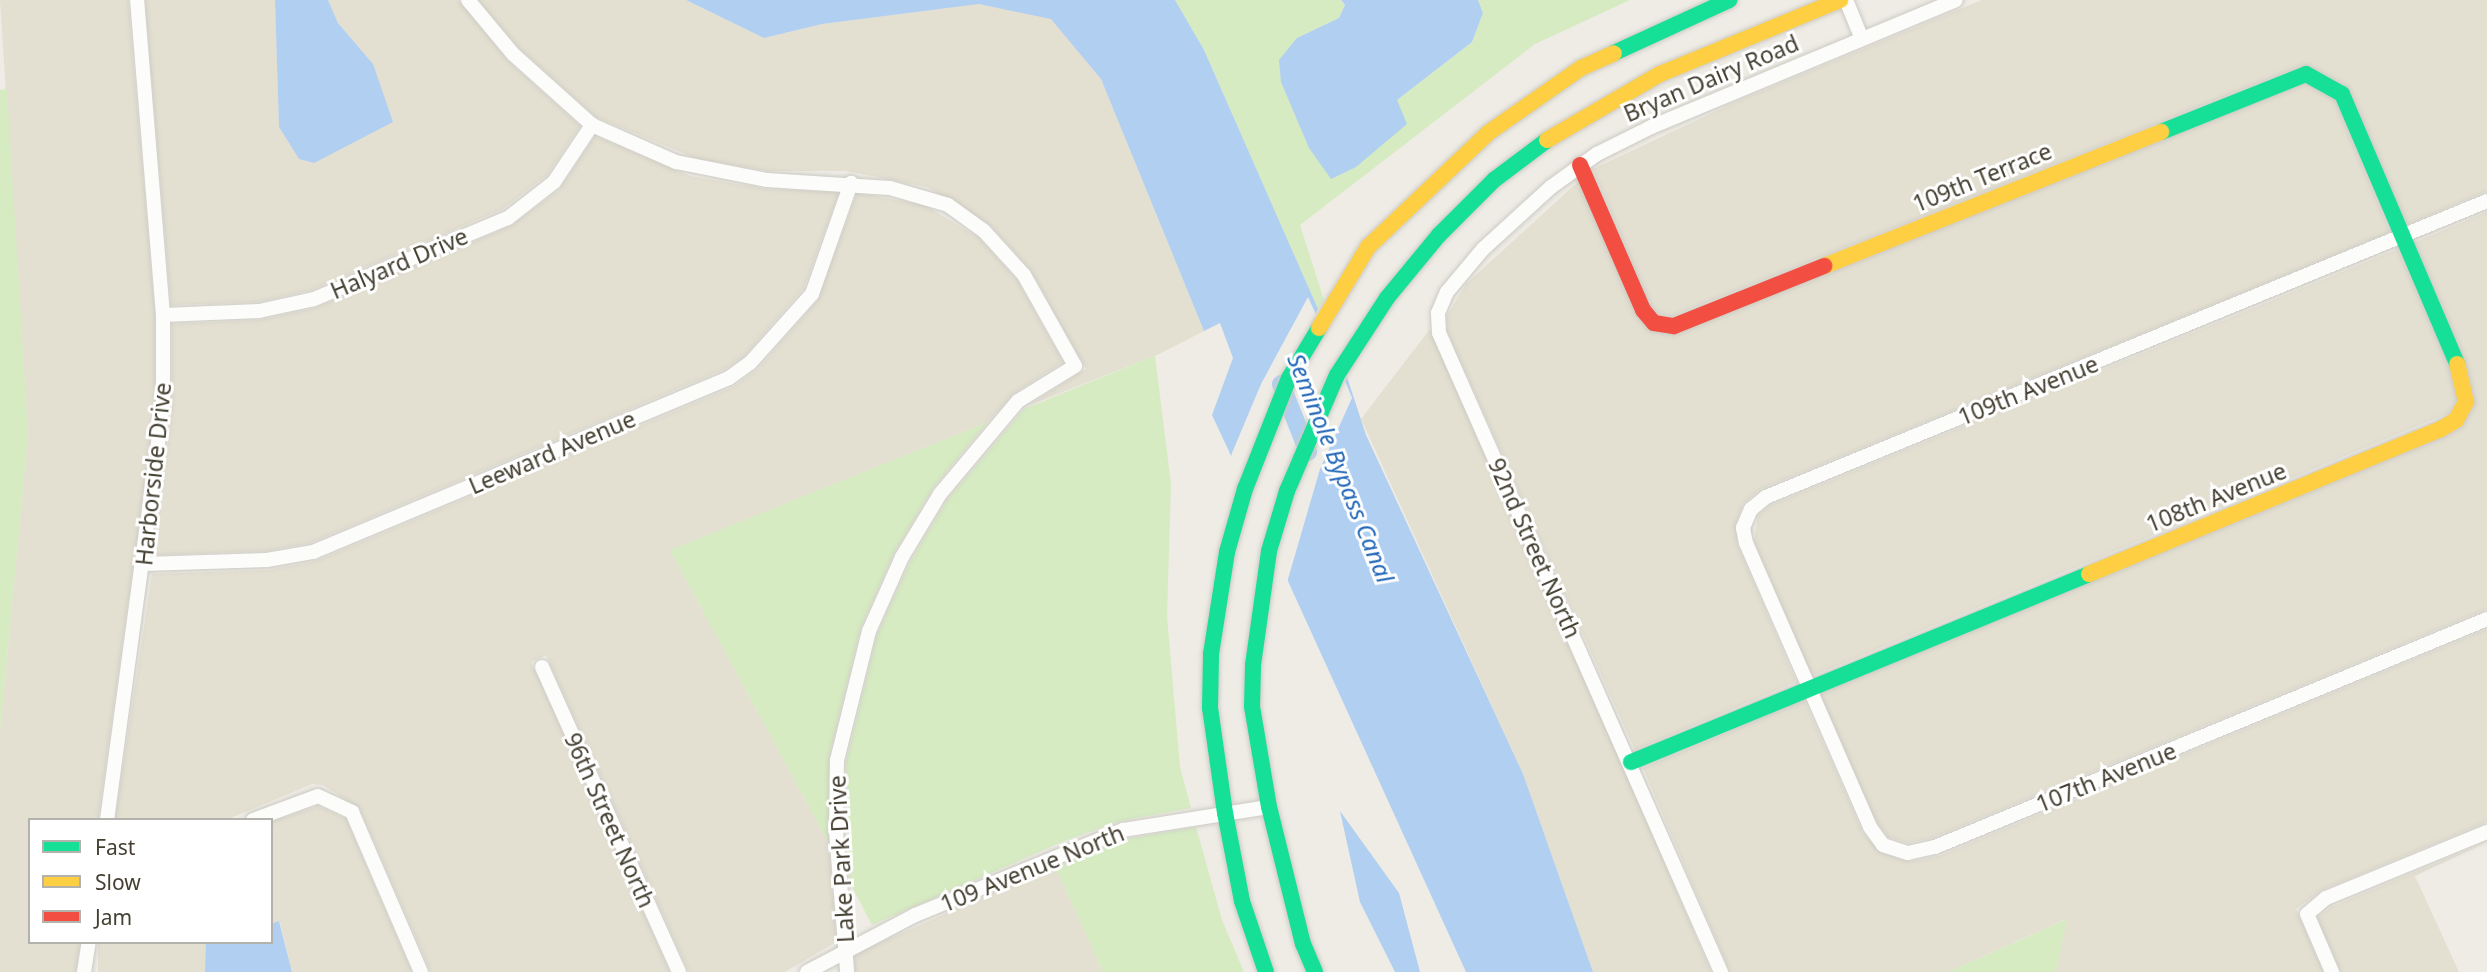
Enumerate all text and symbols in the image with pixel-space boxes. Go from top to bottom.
street label: Bryan Dairy Road [1619,29,1803,127]
street label: 109th Terrace [1908,137,2056,217]
street label: Halyard Drive [326,222,472,304]
water label: Seminole Bypass Canal [1282,349,1400,587]
street label: 109th Avenue [1954,349,2102,431]
street label: Harborside Drive [130,381,176,567]
street label: Leeward Avenue [464,404,640,500]
street label: 92nd Street North [1483,454,1587,642]
street label: 108th Avenue [2142,456,2290,538]
street label: 96th Street North [559,728,661,912]
street label: 107th Avenue [2032,736,2180,818]
street label: Lake Park Drive [823,775,859,943]
legend [28,818,273,944]
street label: 109 Avenue North [936,819,1128,917]
text: Fast [95,833,135,861]
text: Slow [95,868,141,896]
text: Jam [95,903,132,931]

